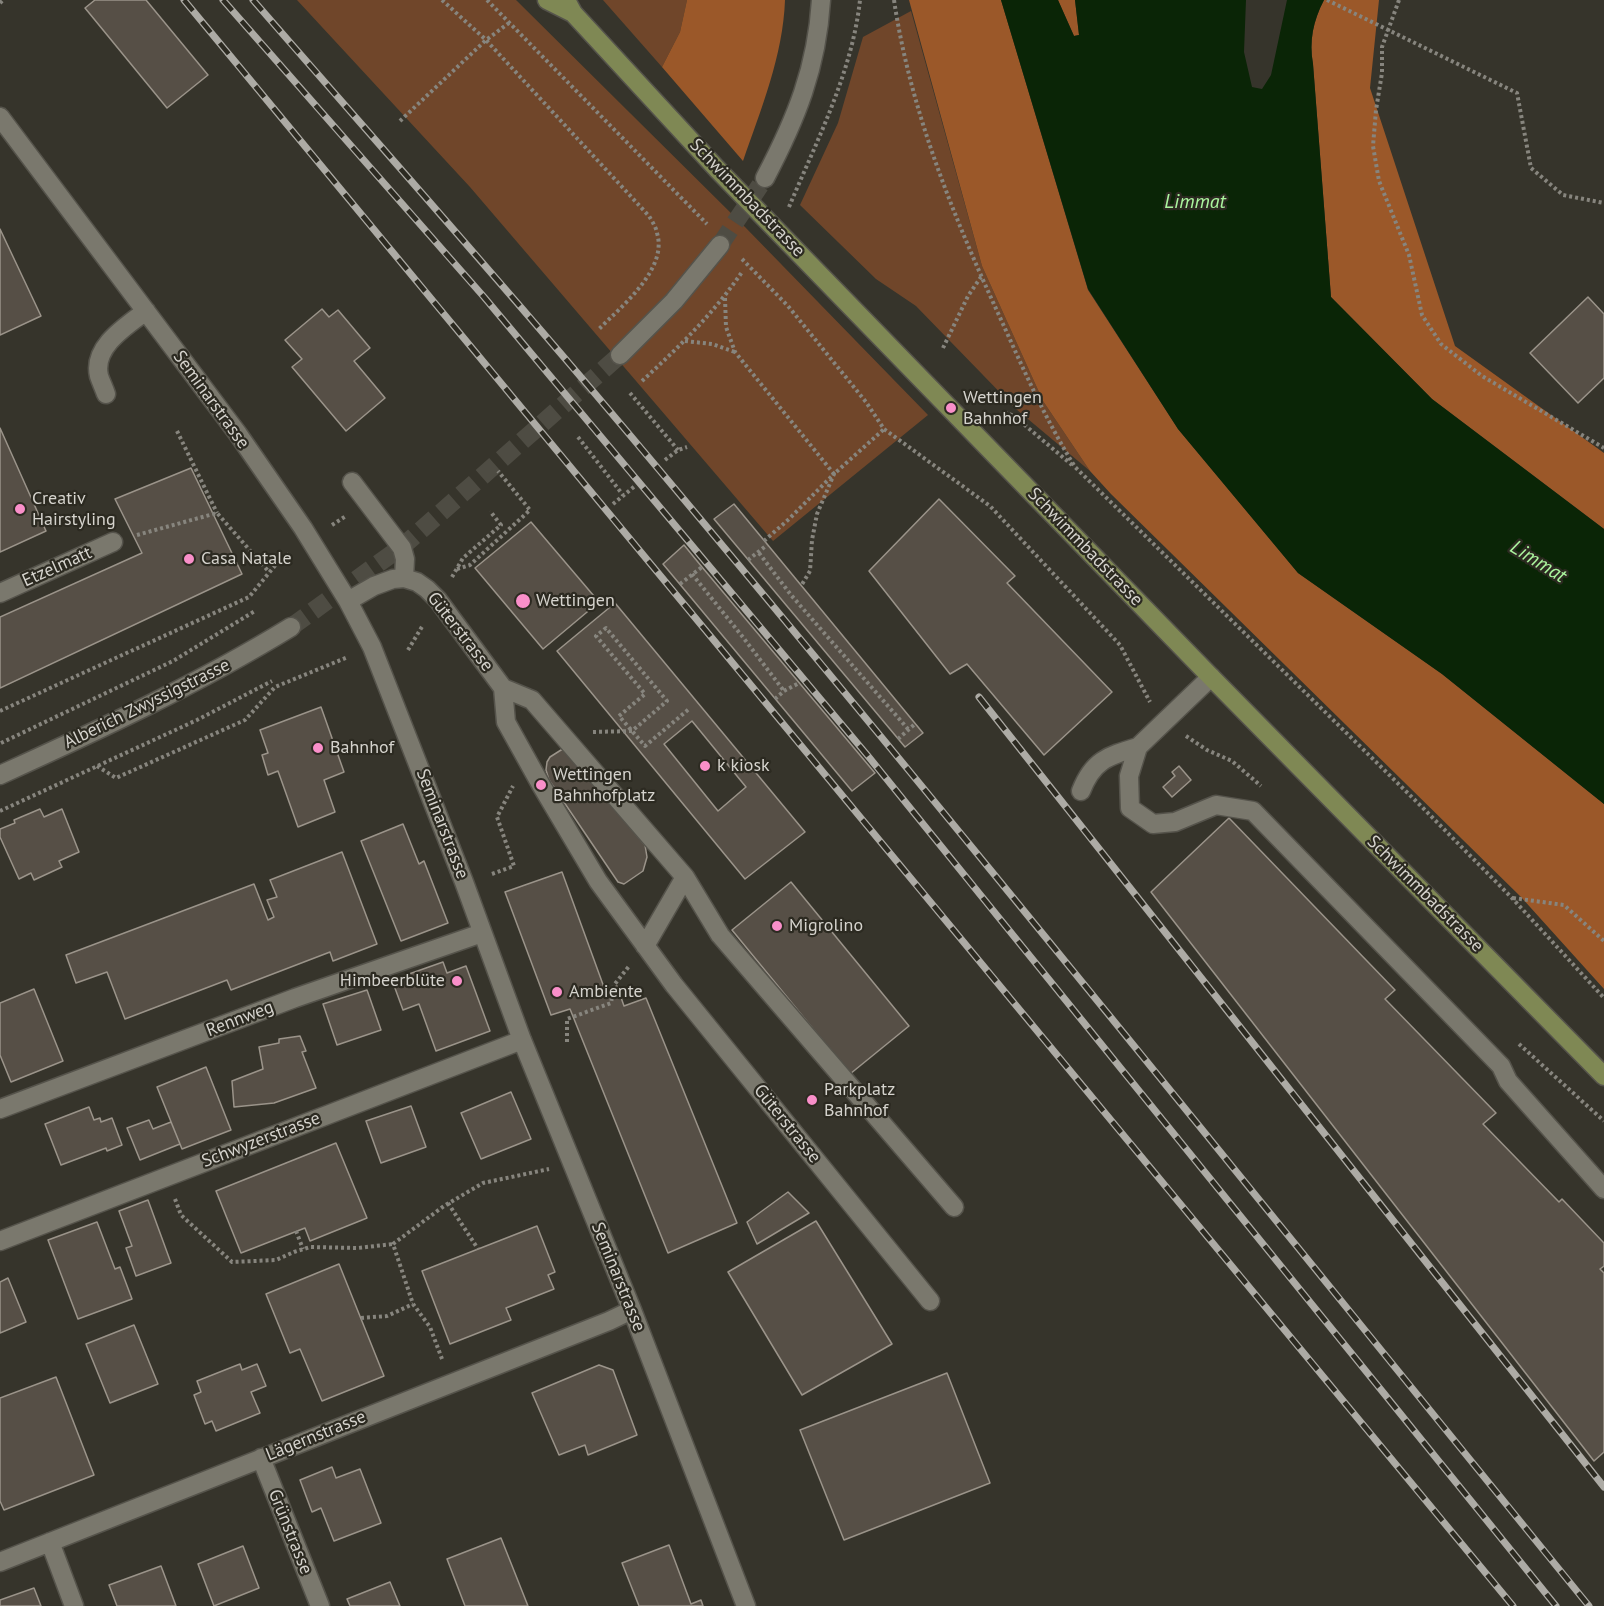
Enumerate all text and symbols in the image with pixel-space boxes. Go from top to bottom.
street label: Schwimmbadstrasse [685,134,809,262]
water label: Limmat [1164,190,1226,214]
street label: Seminarstrasse [168,347,254,453]
place label: Wettingen Bahnhof [963,387,1042,430]
marker: Wettingen Bahnhof [944,401,958,415]
street label: Schwimmbadstrasse [1023,483,1147,611]
place label: Creativ Hairstyling [32,488,116,530]
marker: Creativ Hairstyling [13,502,27,516]
water label: Limmat [1506,536,1570,588]
street label: Etzelmatt [19,542,95,592]
place label: Casa Natale [201,548,292,570]
marker: Casa Natale [182,552,196,566]
street label: Güterstrasse [422,588,498,676]
place label: Wettingen [536,590,615,612]
marker: Wettingen [514,592,532,610]
street label: Alberich Zwyssigstrasse [60,654,234,754]
place label: Bahnhof [330,737,394,759]
marker: Bahnhof [311,741,325,755]
place label: k kiosk [717,755,770,777]
marker: k kiosk [698,759,712,773]
place label: Wettingen Bahnhofplatz [553,764,655,806]
street label: Seminarstrasse [411,766,473,882]
marker: Wettingen Bahnhofplatz [534,778,548,792]
street label: Schwimmbadstrasse [1362,831,1488,957]
place label: Migrolino [789,915,863,937]
marker: Migrolino [770,919,784,933]
place label: Himbeerblüte [340,970,445,992]
marker: Himbeerblüte [450,974,464,988]
place label: Ambiente [569,981,643,1003]
marker: Ambiente [550,985,564,999]
street label: Rennweg [203,996,277,1042]
place label: Parkplatz Bahnhof [824,1079,895,1122]
street label: Güterstrasse [749,1080,825,1168]
marker: Parkplatz Bahnhof [805,1093,819,1107]
street label: Schwyzerstrasse [199,1107,323,1173]
street label: Seminarstrasse [586,1219,650,1335]
street label: Lägernstrasse [263,1406,369,1466]
street label: Grünstrasse [263,1486,317,1578]

